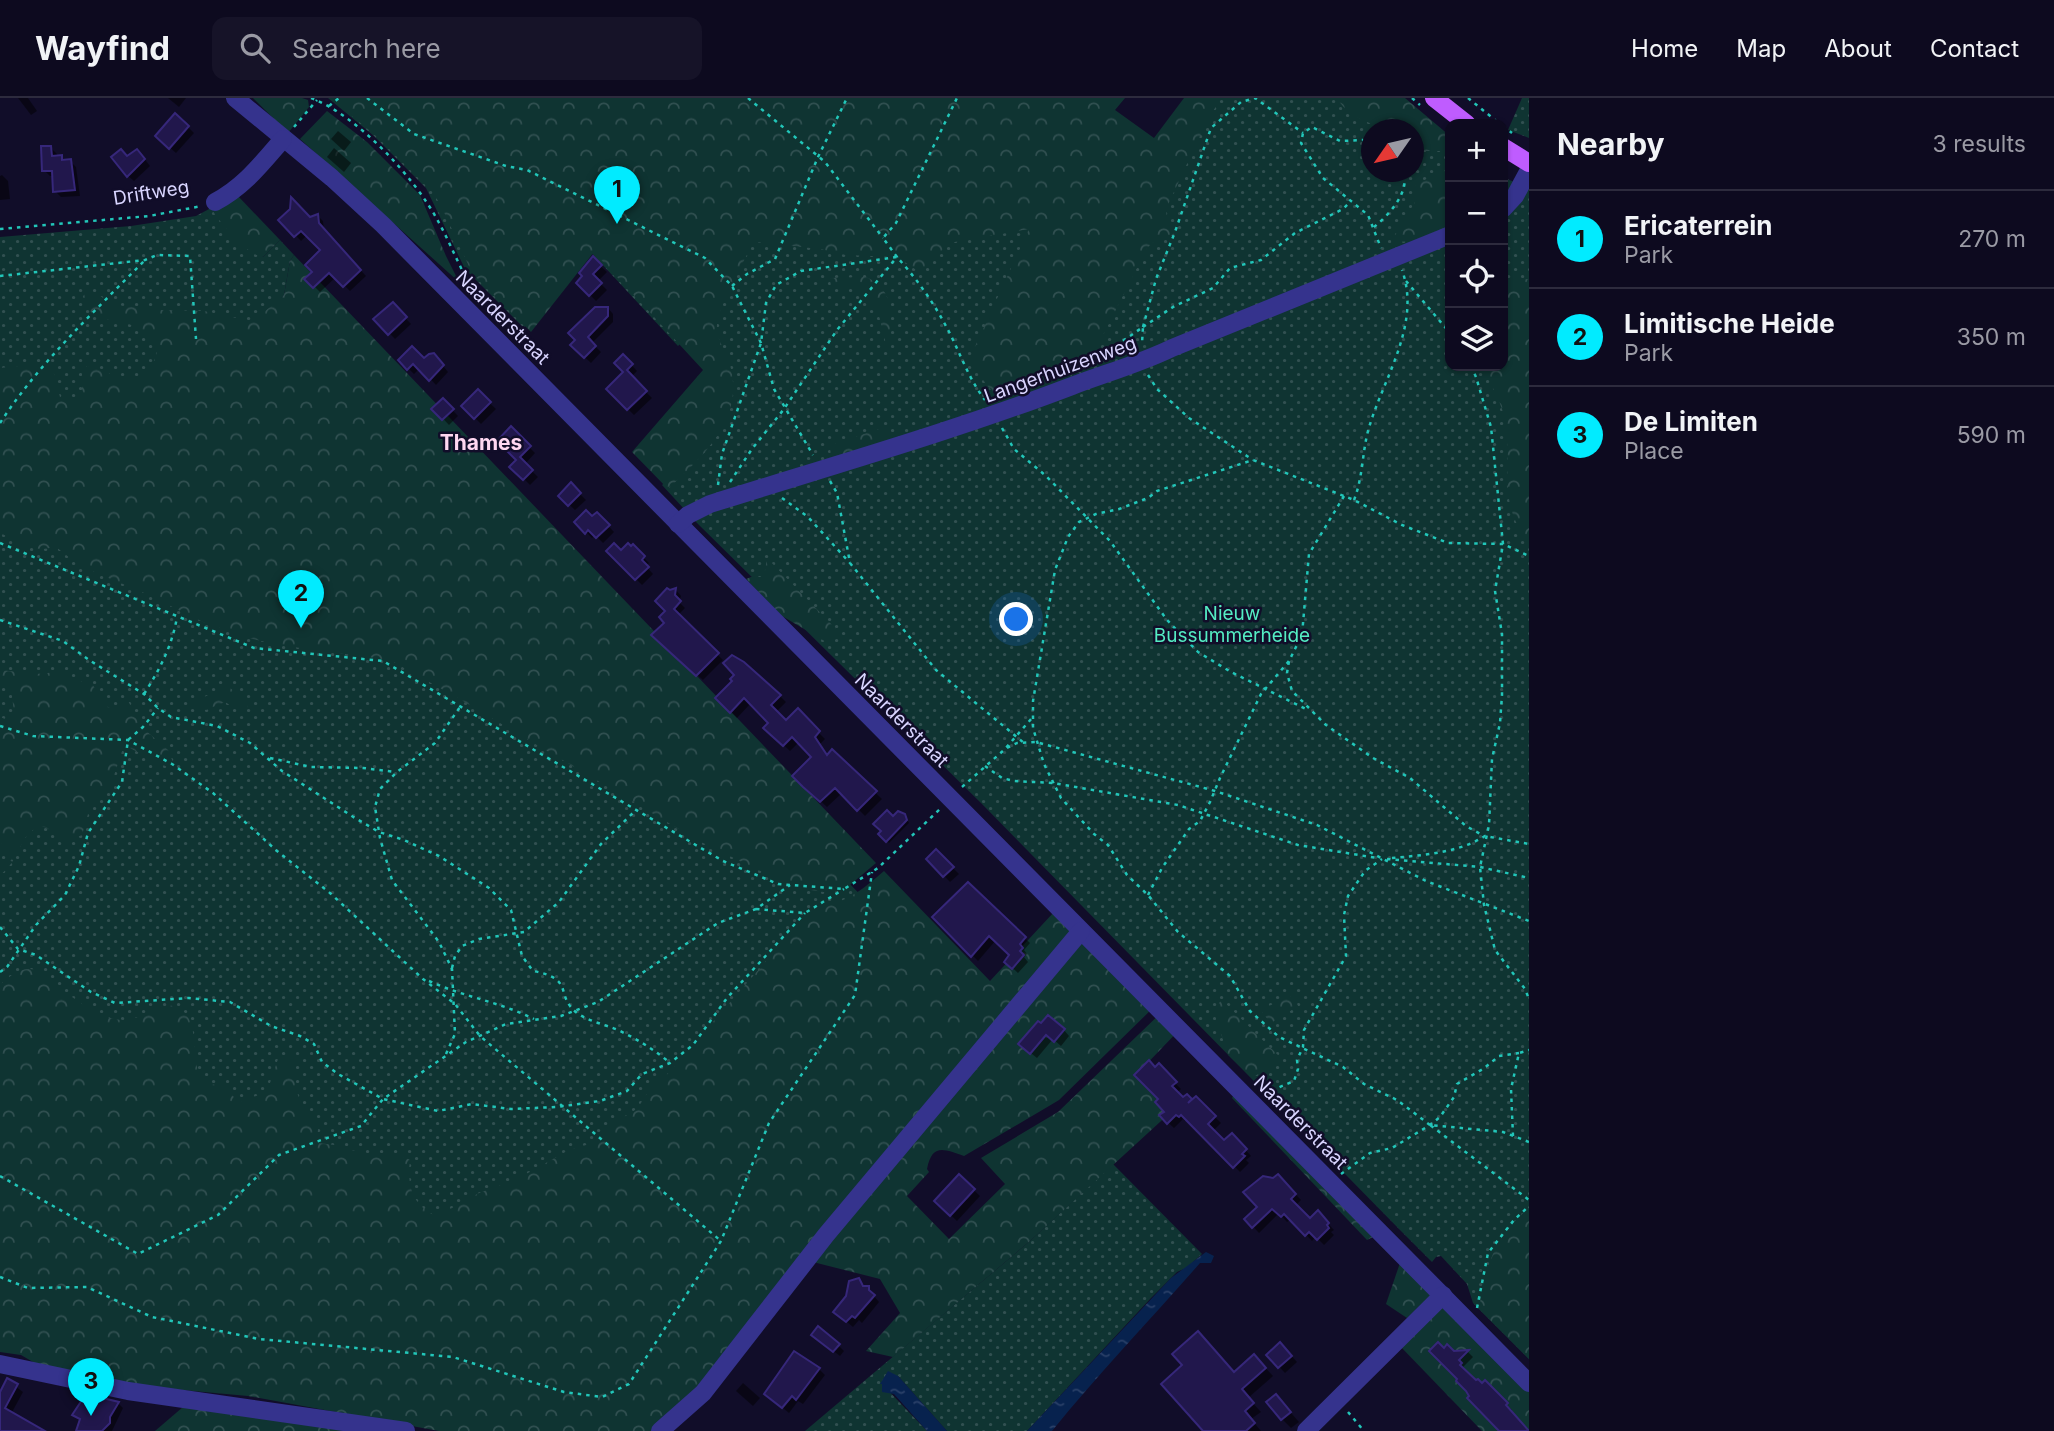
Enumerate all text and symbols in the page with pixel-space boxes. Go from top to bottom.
search box [212,17,702,80]
text: Wayfind [35,28,170,68]
icon: search [236,29,274,67]
text: Search here [292,33,441,64]
text: Home [1631,34,1698,63]
text: Map [1736,34,1786,63]
text: About [1824,34,1892,63]
text: Contact [1930,34,2019,63]
north arrow [1361,119,1424,182]
map controls [1445,119,1508,371]
button: + [1445,119,1508,182]
text: Nearby [1557,126,1665,162]
text: 3 results [1933,130,2026,158]
pin: 1 [594,166,640,224]
street label: Driftweg [111,175,191,210]
button: − [1445,182,1508,245]
text: Ericaterrein [1624,210,1772,241]
text: 1 [1575,225,1585,253]
text: 270 m [1958,225,2026,253]
text: Park [1624,241,1673,269]
button: locate [1445,245,1508,308]
street label: Naarderstraat [451,266,554,369]
button: layers [1445,308,1508,371]
text: Limitische Heide [1624,308,1835,339]
text: 2 [1573,323,1587,351]
text: 350 m [1957,323,2026,351]
street label: Langerhuizenweg [981,331,1139,408]
text: Park [1624,339,1673,367]
text: De Limiten [1624,406,1758,437]
text: 3 [1573,421,1587,449]
text: 590 m [1957,421,2026,449]
district label: Thames [440,430,522,455]
text: Place [1624,437,1684,465]
pin: 2 [278,570,324,628]
your location [999,602,1033,636]
park label: Nieuw Bussummerheide [1154,602,1310,647]
street label: Naarderstraat [850,669,953,772]
street label: Naarderstraat [1249,1071,1352,1174]
pin: 3 [68,1358,114,1416]

